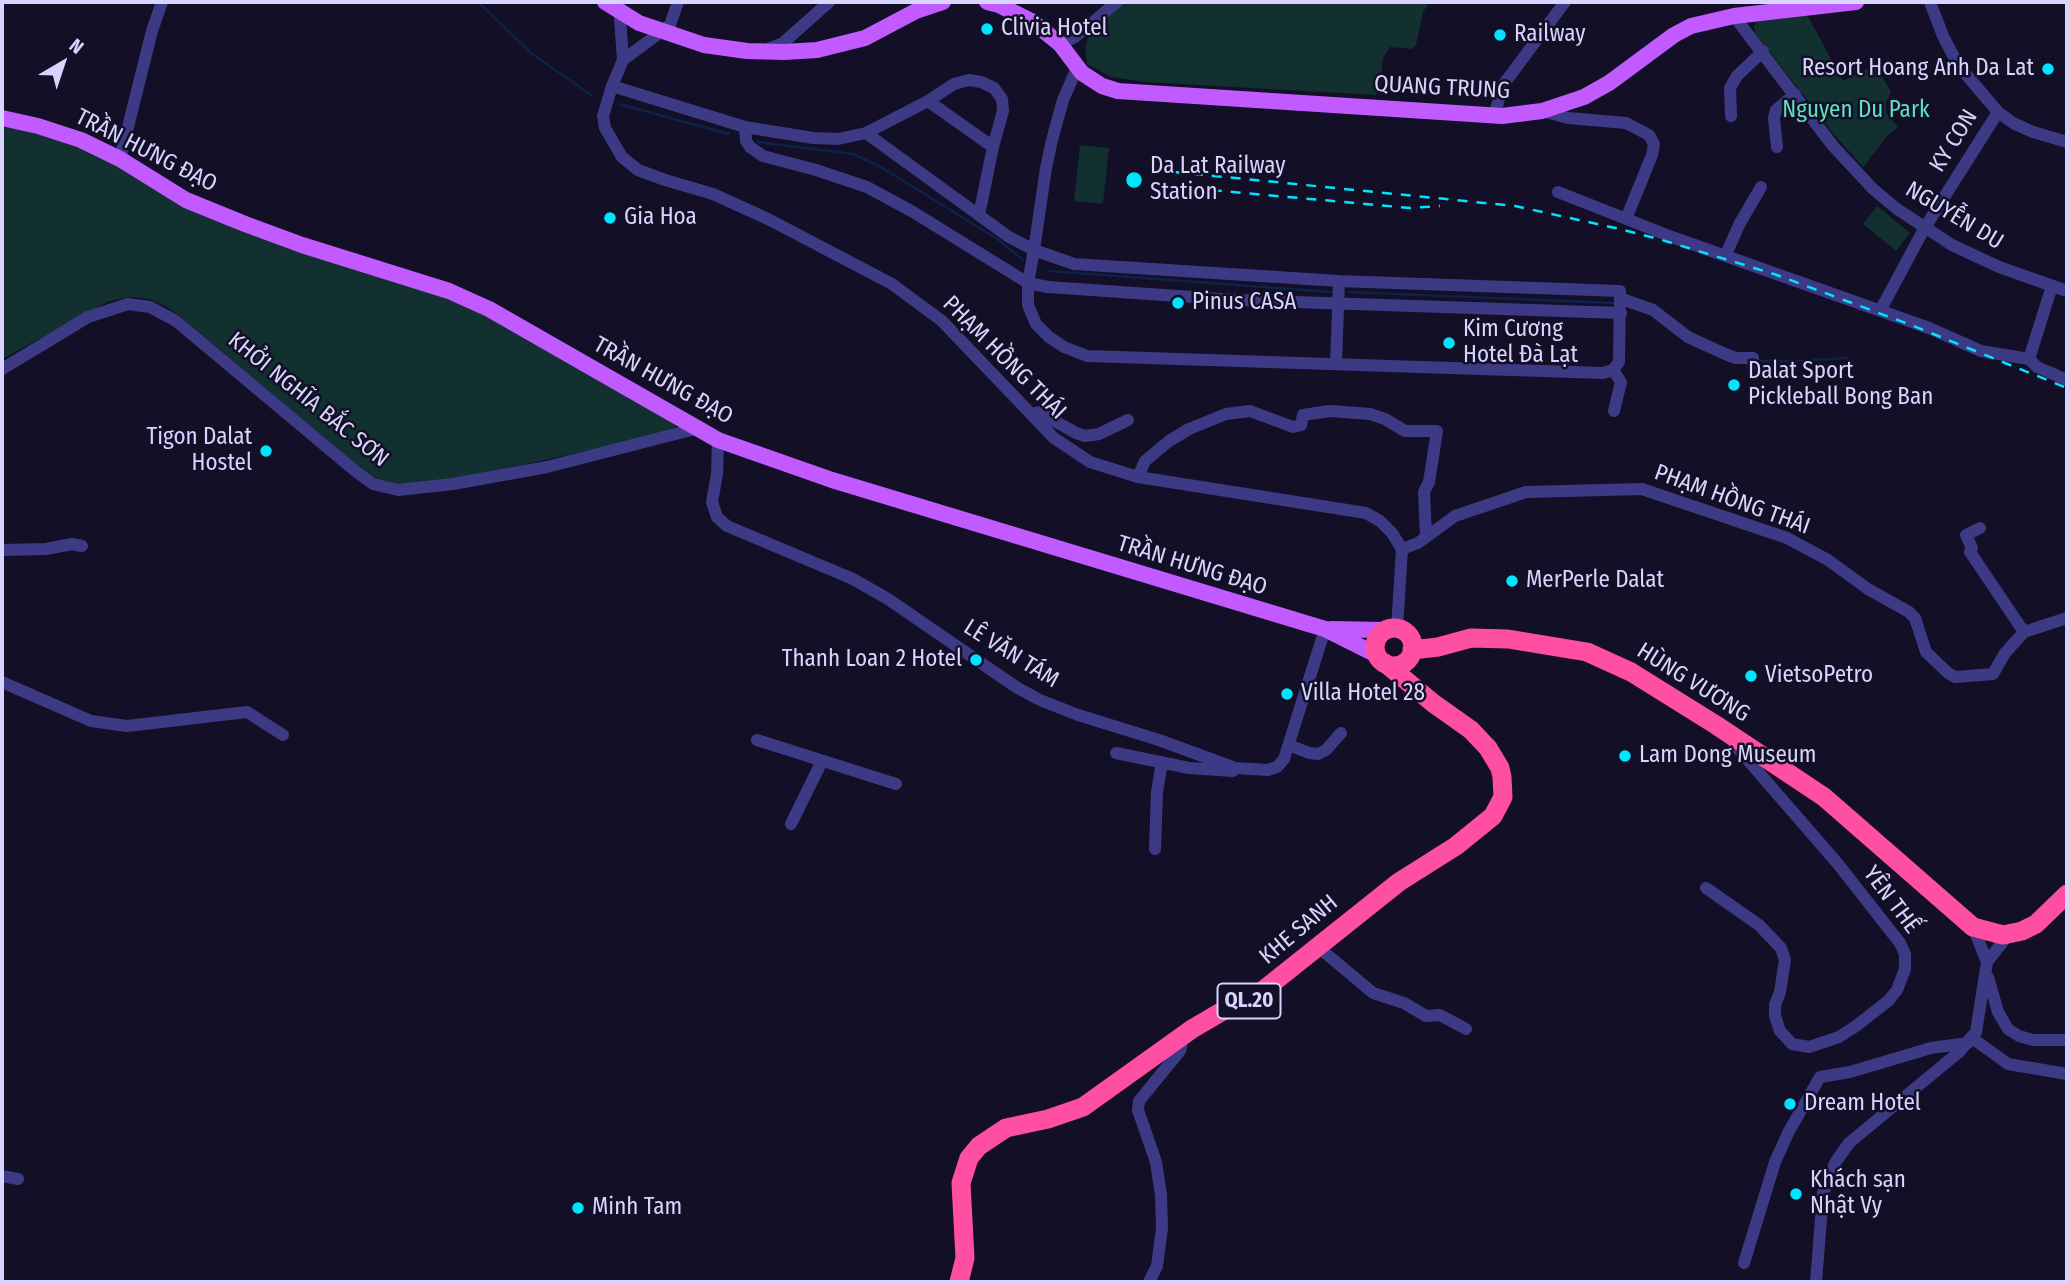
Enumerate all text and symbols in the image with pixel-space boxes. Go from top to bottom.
place label: Clivia Hotel [1001,15,1108,43]
marker: Clivia Hotel [979,21,995,37]
place label: Railway [1514,21,1585,49]
marker: Railway [1492,27,1508,43]
north arrow [28,28,98,98]
text: N [65,34,88,59]
place label: Resort Hoang Anh Da Lat [1802,55,2034,83]
marker: Resort Hoang Anh Da Lat [2040,61,2056,77]
street label: QUANG TRUNG [1373,71,1511,105]
park label: Nguyen Du Park [1782,97,1930,125]
street label: TRẦN HƯNG ĐẠO [71,103,221,199]
street label: KY CON [1924,105,1984,177]
place label: Da Lat Railway Station [1150,153,1285,207]
marker: Da Lat Railway Station [1124,170,1144,190]
street label: NGUYỄN DU [1900,176,2008,256]
place label: Gia Hoa [624,204,697,232]
marker: Gia Hoa [602,210,618,226]
place label: Pinus CASA [1192,289,1296,317]
street label: PHẠM HỒNG THÁI [936,290,1072,426]
marker: Pinus CASA [1170,295,1186,311]
place label: Kim Cương Hotel Đà Lạt [1463,316,1578,370]
street label: KHỞI NGHĨA BẮC SƠN [222,327,394,473]
street label: TRẦN HƯNG ĐẠO [588,331,738,431]
marker: Kim Cương Hotel Đà Lạt [1441,335,1457,351]
place label: Dalat Sport Pickleball Bong Ban [1748,358,1933,412]
marker: Dalat Sport Pickleball Bong Ban [1726,377,1742,393]
place label: Tigon Dalat Hostel [147,424,252,478]
marker: Tigon Dalat Hostel [258,443,274,459]
street label: PHẠM HỒNG THÁI [1650,459,1814,541]
street label: TRẦN HƯNG ĐẠO [1114,530,1270,602]
place label: MerPerle Dalat [1526,567,1664,595]
marker: MerPerle Dalat [1504,573,1520,589]
street label: LÊ VĂN TÁM [958,614,1064,694]
street label: HÙNG VƯƠNG [1631,637,1755,729]
place label: Thanh Loan 2 Hotel [782,646,962,674]
marker: Thanh Loan 2 Hotel [968,652,984,668]
place label: VietsoPetro [1765,662,1873,690]
marker: VietsoPetro [1743,668,1759,684]
place label: Villa Hotel 28 [1301,680,1425,708]
marker: Villa Hotel 28 [1279,686,1295,702]
place label: Lam Dong Museum [1639,742,1816,770]
marker: Lam Dong Museum [1617,748,1633,764]
street label: YÊN THẾ [1857,861,1925,939]
street label: KHE SANH [1254,889,1344,971]
road number: QL.20 [1218,984,1280,1018]
place label: Dream Hotel [1804,1090,1921,1118]
marker: Dream Hotel [1782,1096,1798,1112]
place label: Khách sạn Nhật Vy [1810,1167,1906,1221]
marker: Khách sạn Nhật Vy [1788,1186,1804,1202]
place label: Minh Tam [592,1194,682,1222]
marker: Minh Tam [570,1200,586,1216]

